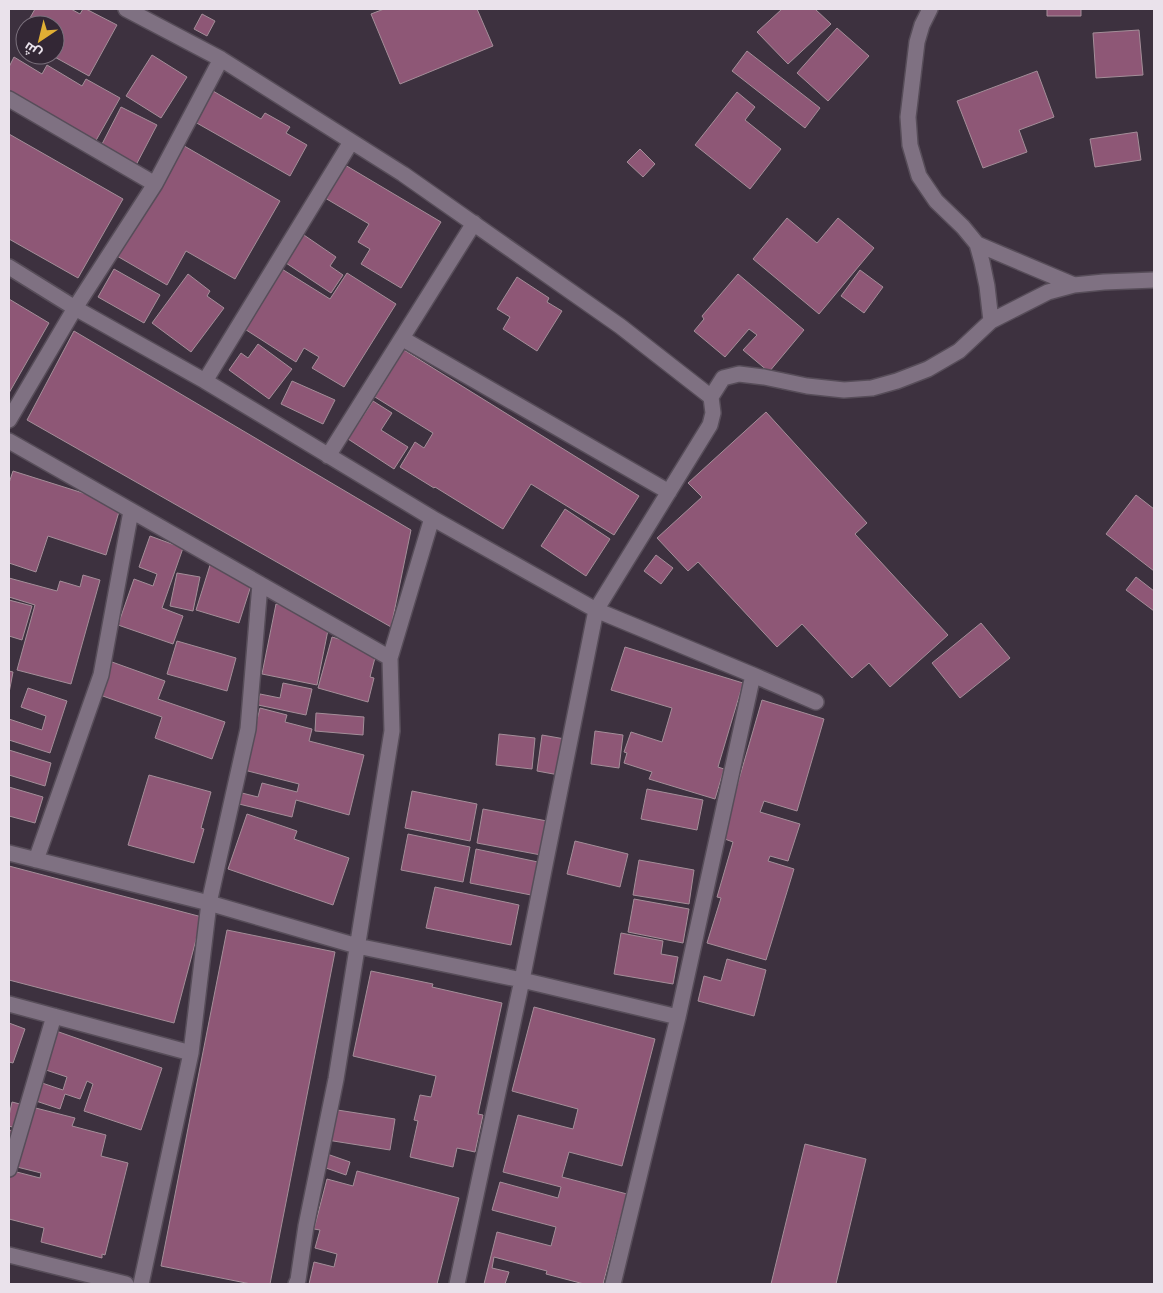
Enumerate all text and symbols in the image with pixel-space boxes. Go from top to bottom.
north arrow [15,15,65,65]
text: ش [20,38,45,63]

